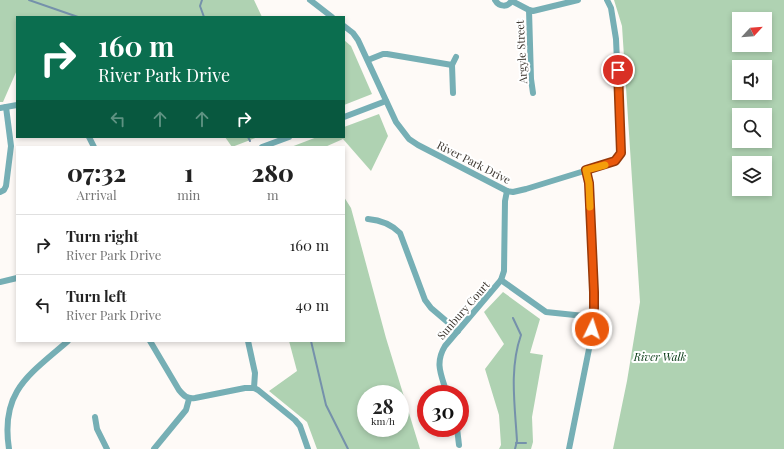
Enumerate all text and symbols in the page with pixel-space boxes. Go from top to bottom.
north arrow [732,12,772,52]
map controls [732,12,772,196]
street label: Argyle Street [512,20,530,85]
text: 160 m [98,27,174,64]
icon: right [32,32,84,84]
pin [601,53,635,87]
icon: arrive [607,59,629,81]
button: sound [732,60,772,100]
text: River Park Drive [98,63,230,87]
icon: left [107,108,129,130]
icon: ahead [149,108,171,130]
icon: ahead [191,108,213,130]
icon: right [233,108,255,130]
button: search [732,108,772,148]
street label: River Park Drive [435,137,514,187]
text: 07:32 [67,156,126,188]
text: 1 [184,156,193,188]
text: 280 [251,156,294,188]
button: layers [732,156,772,196]
text: Arrival [77,186,117,203]
text: min [177,186,200,203]
text: m [267,186,278,203]
text: Turn right [66,226,139,246]
icon: right [32,234,54,256]
text: 160 m [290,235,329,255]
text: River Park Drive [66,246,161,263]
street label: Sunbury Court [433,277,493,343]
text: Turn left [66,286,127,306]
icon: left [32,294,54,316]
text: 40 m [296,295,329,315]
text: River Park Drive [66,306,161,323]
position arrow [571,308,613,350]
park label: River Walk [633,349,687,364]
speed limit sign: 30 [417,385,469,437]
text: 28 [372,392,394,419]
text: km/h [371,414,395,428]

